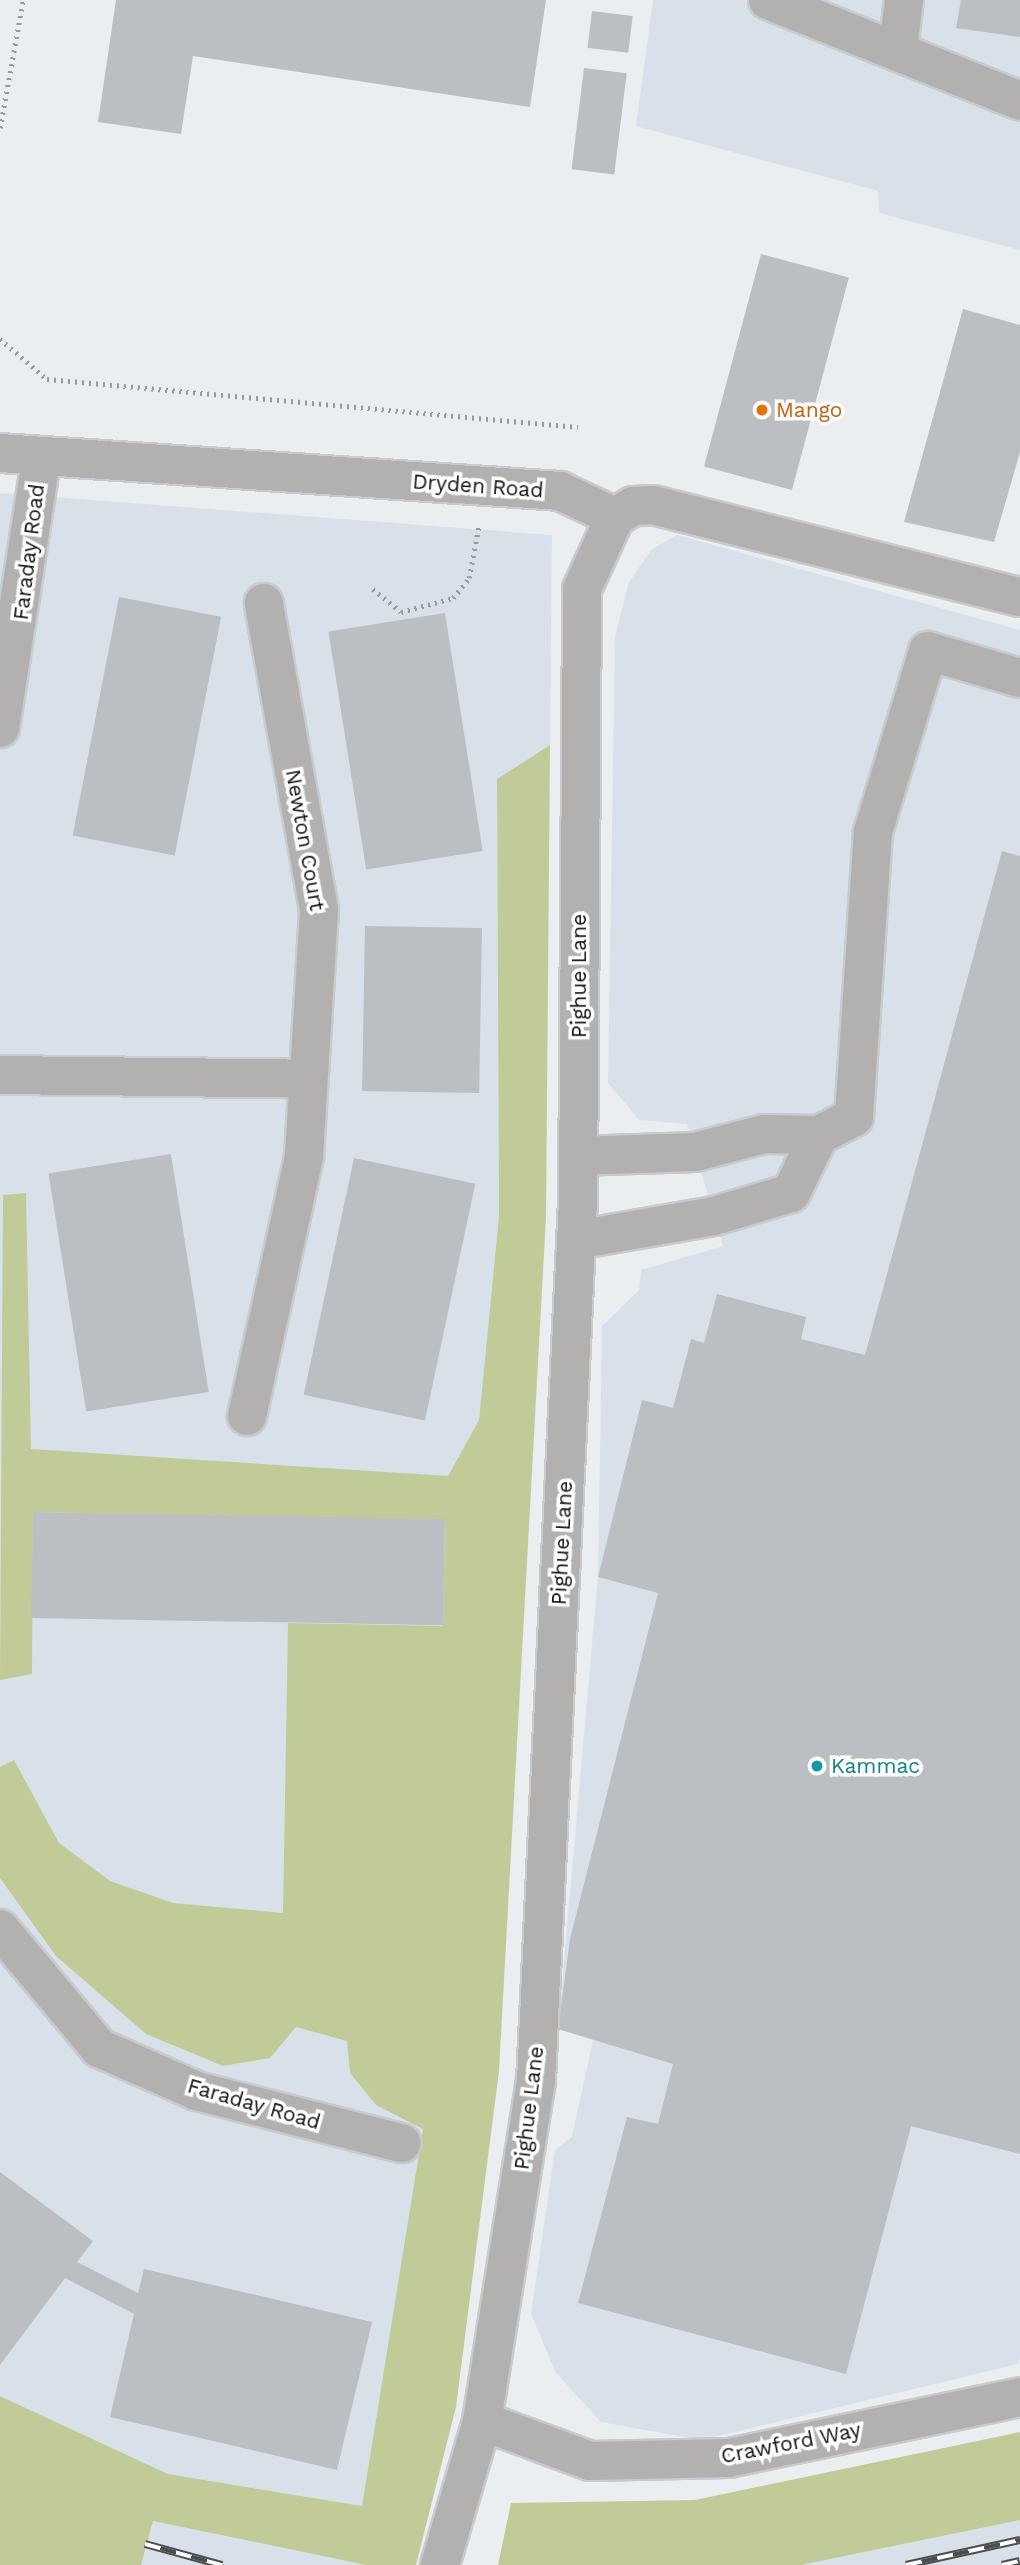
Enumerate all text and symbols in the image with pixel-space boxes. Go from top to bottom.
place label: Mango [776,397,842,423]
marker: Mango [754,402,770,418]
street label: Dryden Road [412,469,544,503]
street label: Faraday Road [8,482,50,622]
street label: Newton Court [280,767,330,913]
street label: Pighue Lane [566,914,592,1038]
street label: Pighue Lane [546,1480,578,1606]
place label: Kammac [831,1753,920,1779]
marker: Kammac [809,1758,825,1774]
street label: Pighue Lane [509,2045,549,2171]
street label: Faraday Road [184,2073,324,2135]
street label: Crawford Way [719,2417,863,2469]

